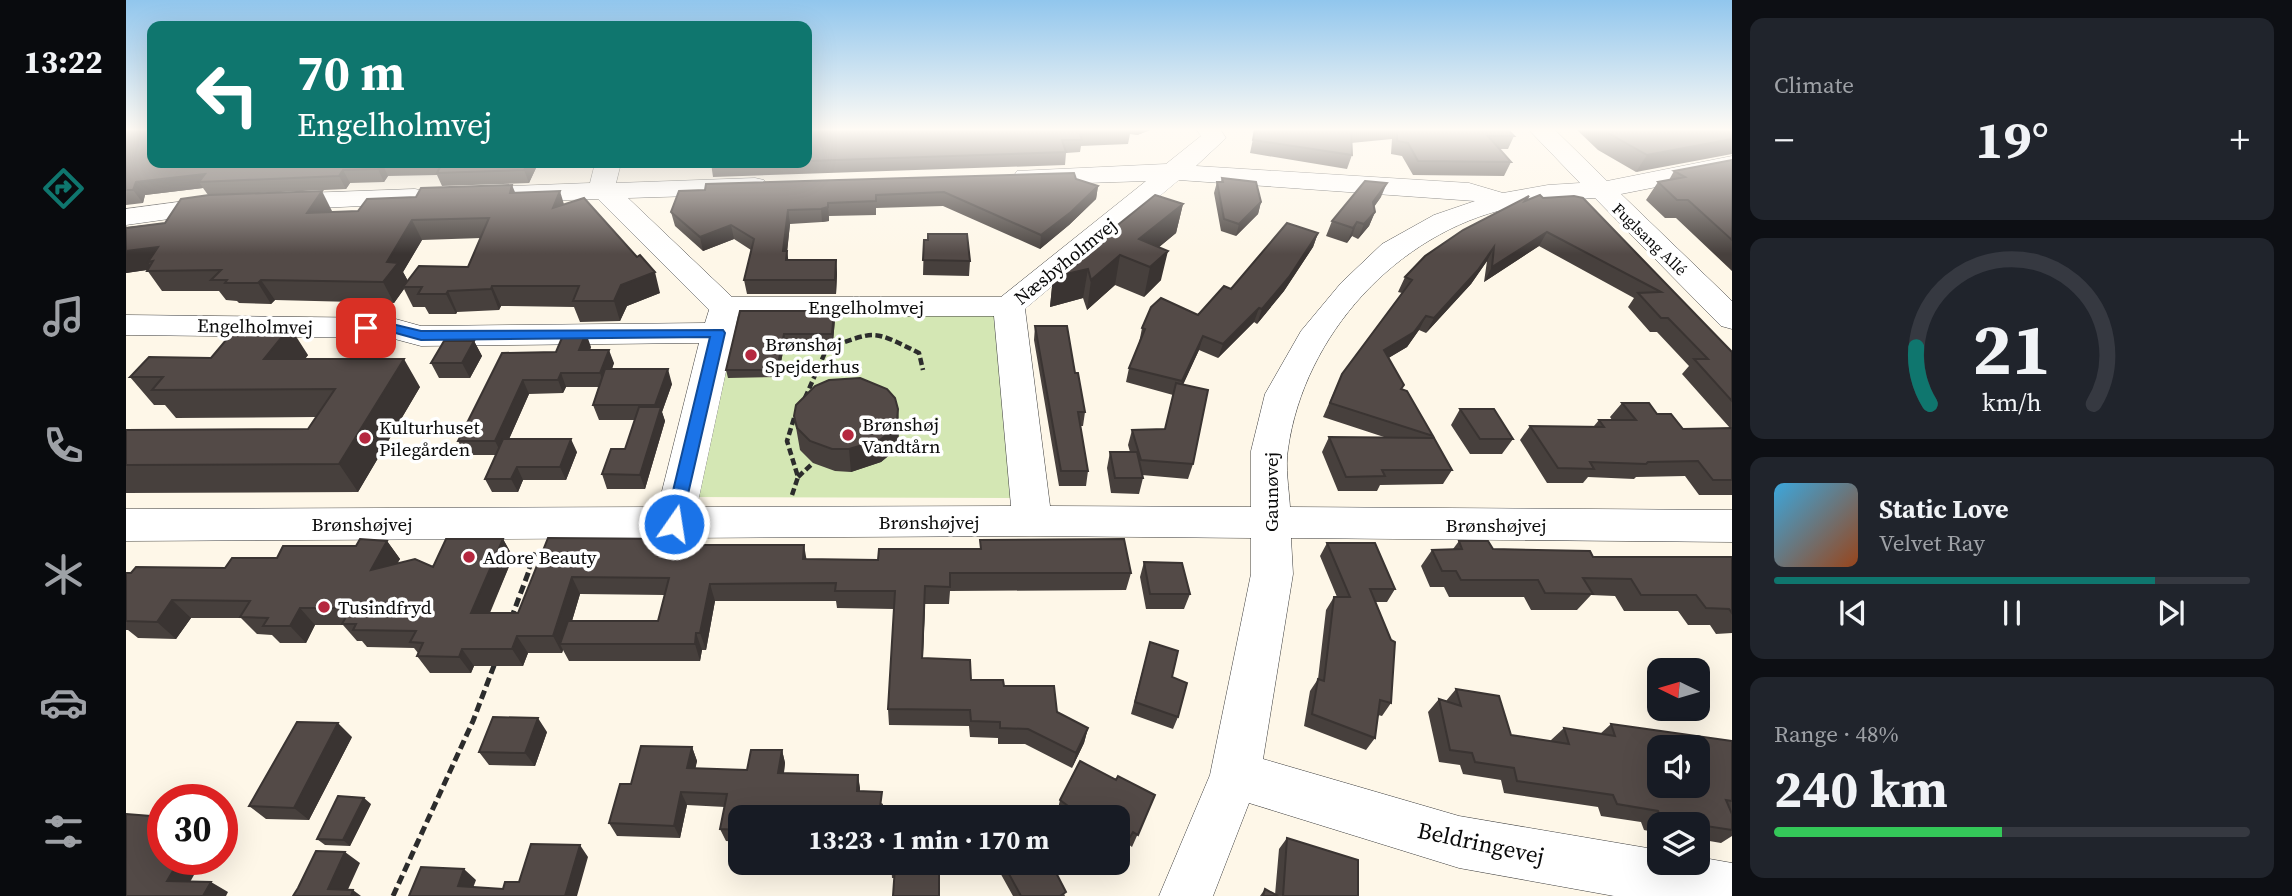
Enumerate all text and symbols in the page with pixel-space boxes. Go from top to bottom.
text: 70 m [297,39,405,106]
text: 13:22 [24,40,102,84]
icon: left [182,49,273,140]
text: Climate [1774,69,1854,101]
text: Engelholmvej [297,103,492,147]
text: 19° [1975,104,2049,175]
text: − [1774,114,1794,166]
text: + [2230,114,2250,166]
icon: directions [39,164,88,213]
street label: Fuglsang Allé [1608,198,1692,280]
street label: Næsbyholmvej [1008,212,1122,310]
icon: music [39,292,88,341]
street label: Engelholmvej [808,294,924,320]
pin [336,298,396,358]
text: 21 [1973,300,2051,399]
icon: arrive [347,309,385,347]
street label: Engelholmvej [197,312,313,340]
place label: Brønshøj Spejderhus [765,331,860,379]
marker: Brønshøj Spejderhus [743,347,759,363]
text: km/h [1982,385,2042,419]
place label: Brønshøj Vandtårn [862,411,940,459]
place label: Kulturhuset Pilegården [379,414,480,462]
icon: phone [39,421,88,470]
marker: Brønshøj Vandtårn [840,427,856,443]
marker: Kulturhuset Pilegården [357,430,373,446]
street label: Gaunøvej [1258,452,1284,532]
position arrow [637,487,711,561]
text: Static Love [1879,491,2008,527]
street label: Brønshøjvej [878,509,980,535]
street label: Brønshøjvej [311,511,413,537]
street label: Brønshøjvej [1445,512,1547,538]
text: Velvet Ray [1879,527,1985,559]
place label: Adore Beauty [483,544,597,570]
marker: Adore Beauty [461,549,477,565]
icon: climate [39,550,88,599]
place label: Tusindfryd [338,594,432,620]
icon: previous [1834,594,1872,632]
icon: pause [1993,594,2031,632]
icon: next [2152,594,2190,632]
marker: Tusindfryd [316,599,332,615]
north arrow [1647,658,1710,721]
map controls [1647,658,1710,875]
icon: car [39,678,88,727]
text: Range · 48% [1774,718,1899,750]
button: sound [1647,735,1710,798]
text: 240 km [1774,753,1948,824]
speed limit sign: 30 [147,784,238,875]
icon: filters [39,807,88,856]
button: layers [1647,812,1710,875]
street label: Beldringevej [1415,814,1547,872]
text: 13:23 · 1 min · 170 m [809,822,1049,858]

